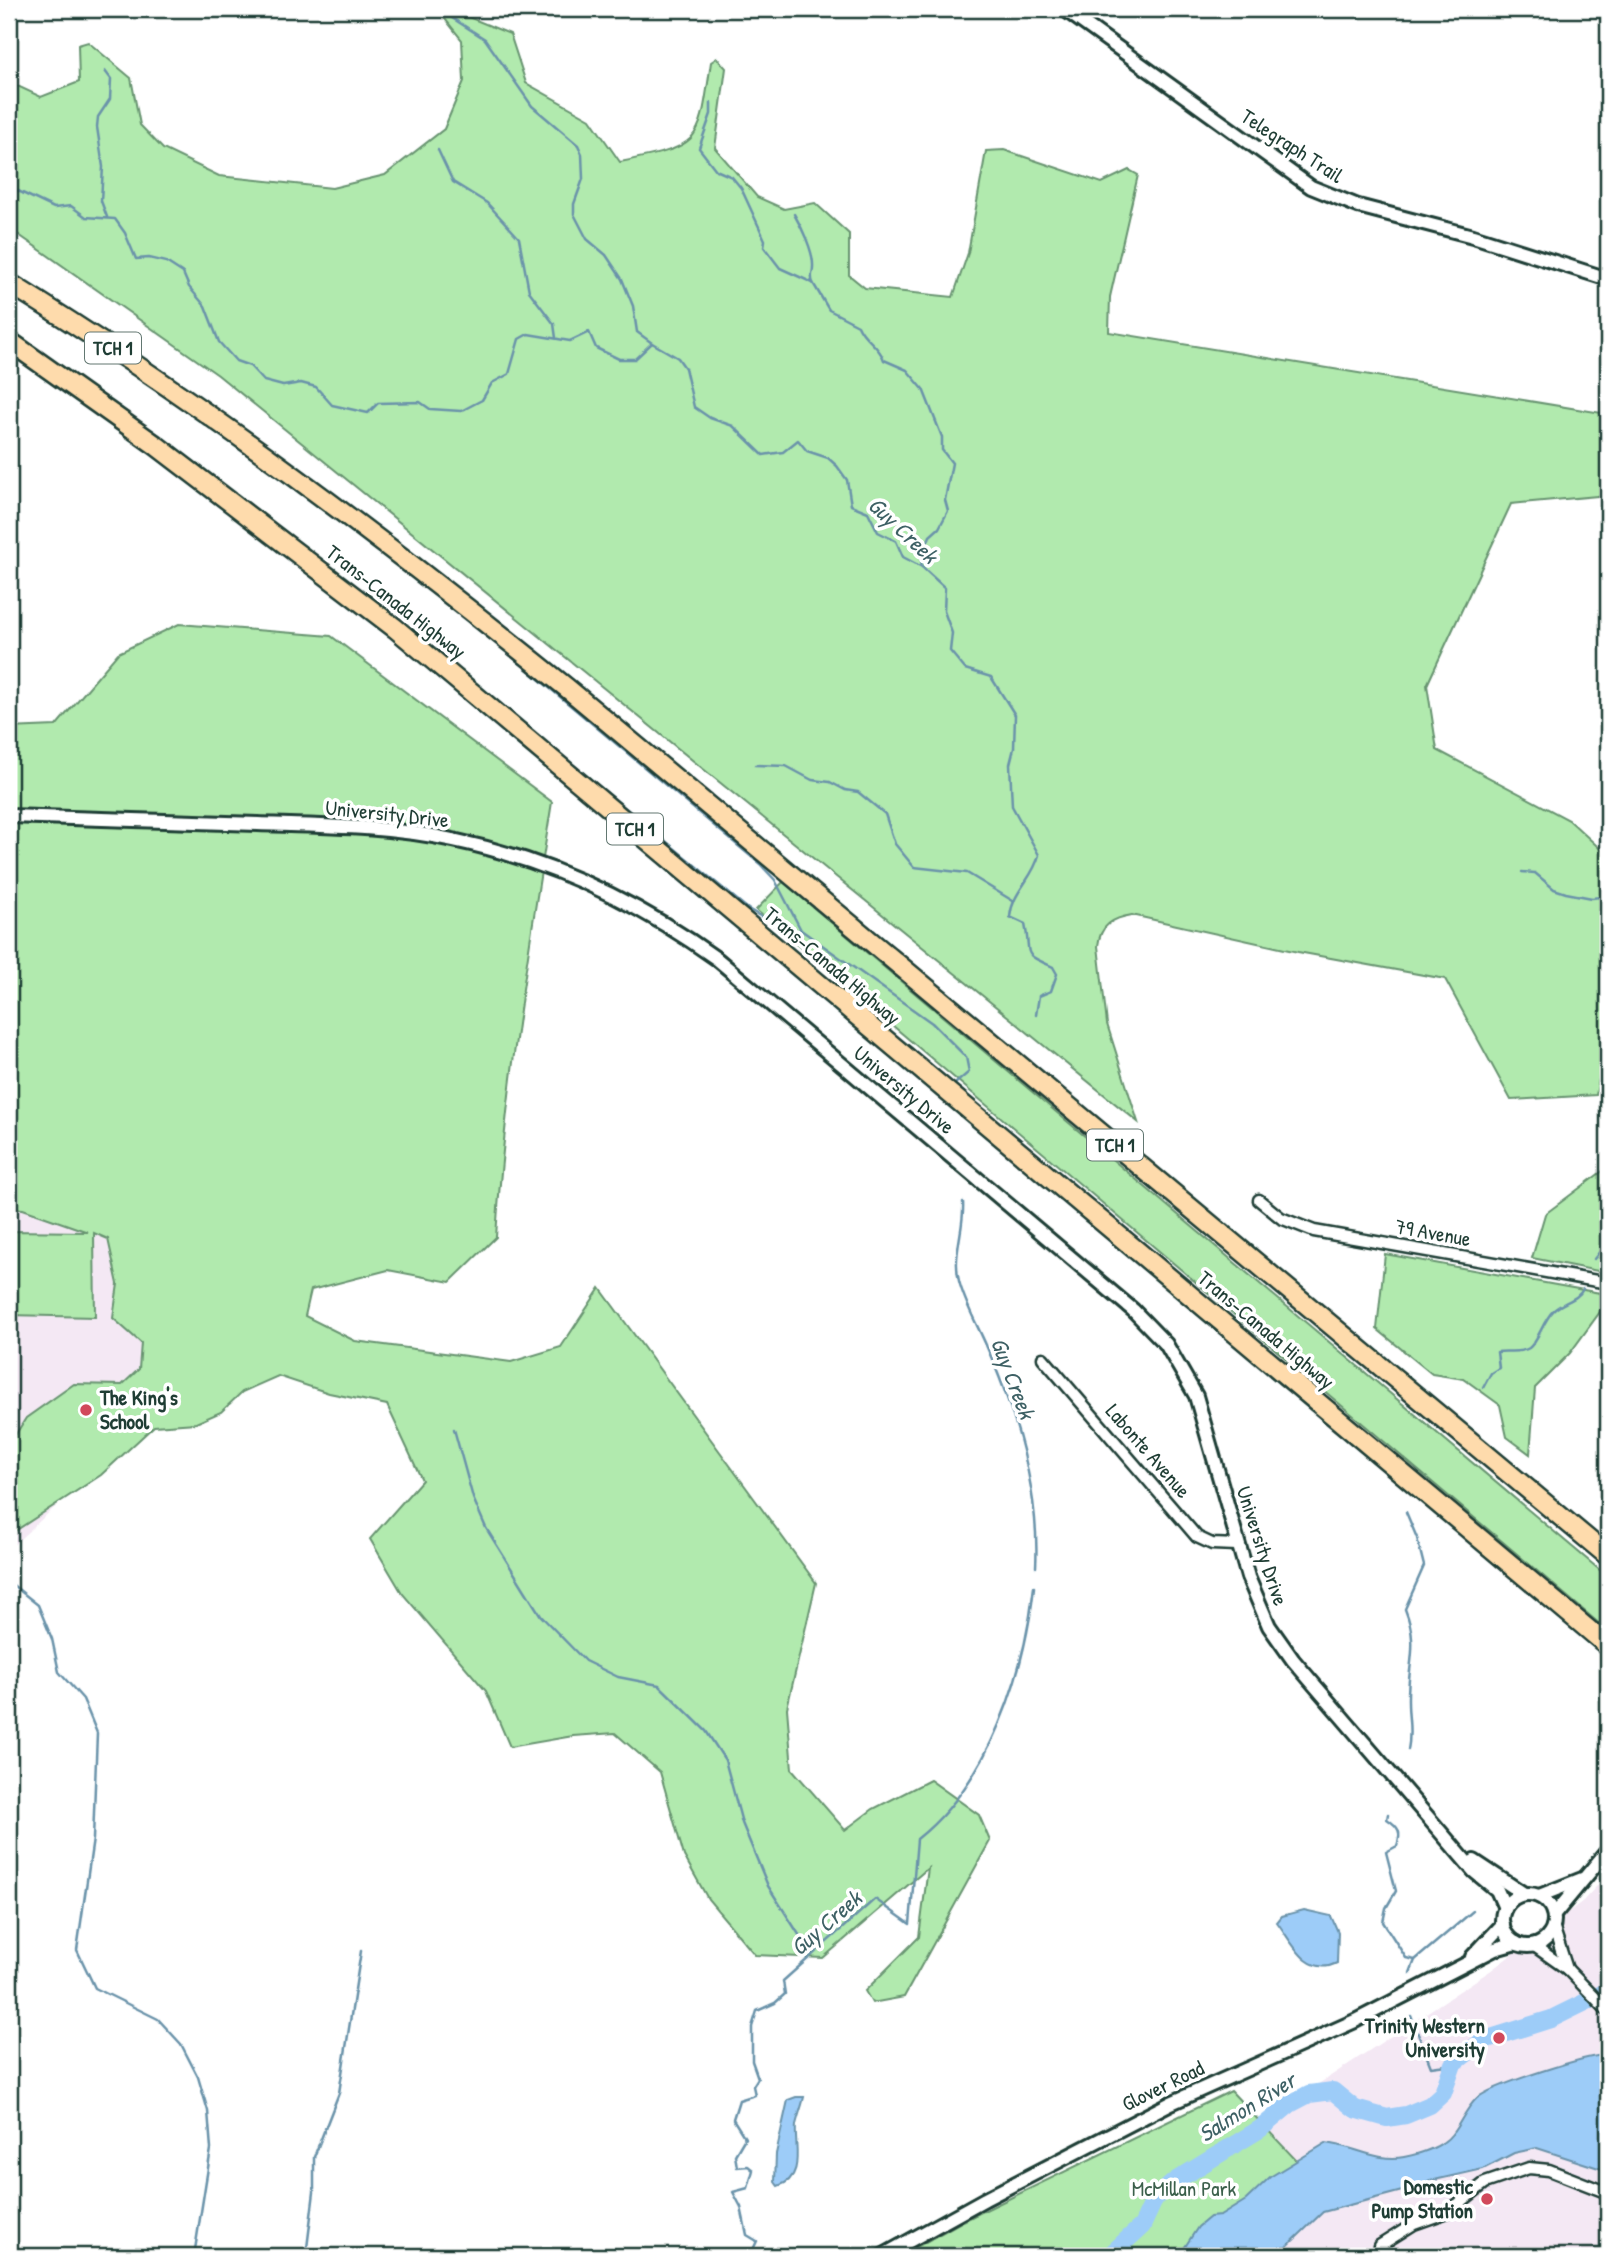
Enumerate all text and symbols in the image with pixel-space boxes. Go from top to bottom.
street label: Telegraph Trail [1235,102,1350,190]
road number: TCH 1 [85,332,141,364]
water label: Guy Creek [861,489,947,572]
street label: Trans-Canada Highway [320,538,472,666]
street label: University Drive [324,793,450,834]
road number: TCH 1 [607,814,663,844]
street label: Trans-Canada Highway [758,900,907,1032]
street label: University Drive [848,1039,961,1141]
road number: TCH 1 [1087,1130,1143,1161]
street label: 79 Avenue [1393,1212,1473,1253]
street label: Trans-Canada Highway [1192,1264,1341,1396]
water label: Guy Creek [983,1333,1044,1425]
place label: The King's School [99,1383,178,1436]
street label: Labonte Avenue [1099,1397,1197,1504]
marker: The King's School [78,1402,94,1418]
street label: University Drive [1230,1482,1295,1609]
water label: Guy Creek [784,1882,870,1963]
place label: Trinity Western University [1364,2011,1485,2065]
marker: Trinity Western University [1491,2030,1507,2046]
street label: Glover Road [1117,2053,1209,2118]
water label: Salmon River [1192,2063,1304,2149]
place label: Domestic Pump Station [1371,2172,1474,2226]
park label: McMillan Park [1132,2174,1237,2203]
marker: Domestic Pump Station [1479,2191,1495,2207]

